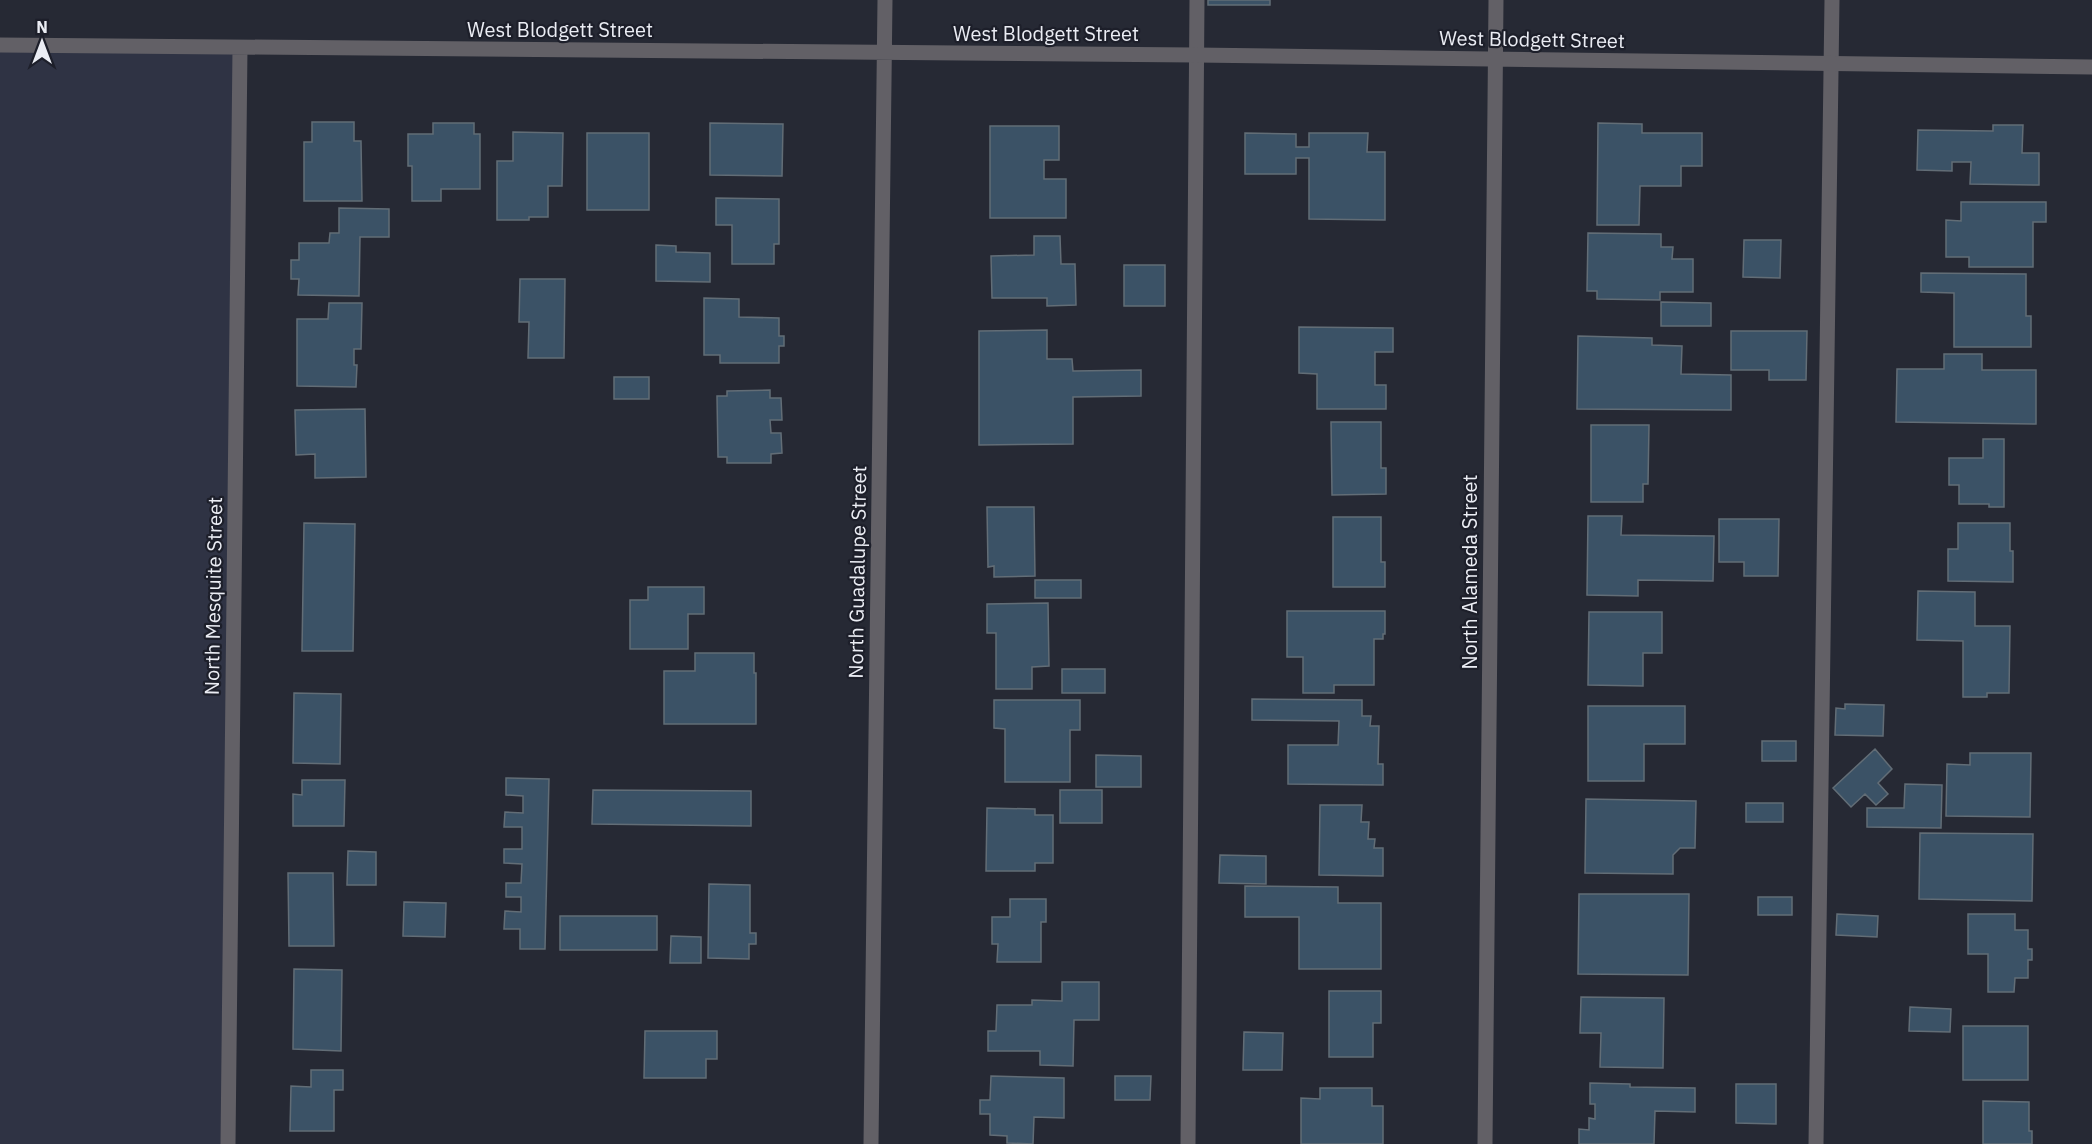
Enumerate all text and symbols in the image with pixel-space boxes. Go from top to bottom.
north arrow [12,12,72,72]
street label: West Blodgett Street [467,16,653,43]
text: N [36,17,48,37]
street label: West Blodgett Street [953,20,1139,47]
street label: West Blodgett Street [1439,24,1625,54]
street label: North Guadalupe Street [842,465,872,679]
street label: North Alameda Street [1456,474,1483,670]
street label: North Mesquite Street [198,497,228,695]

